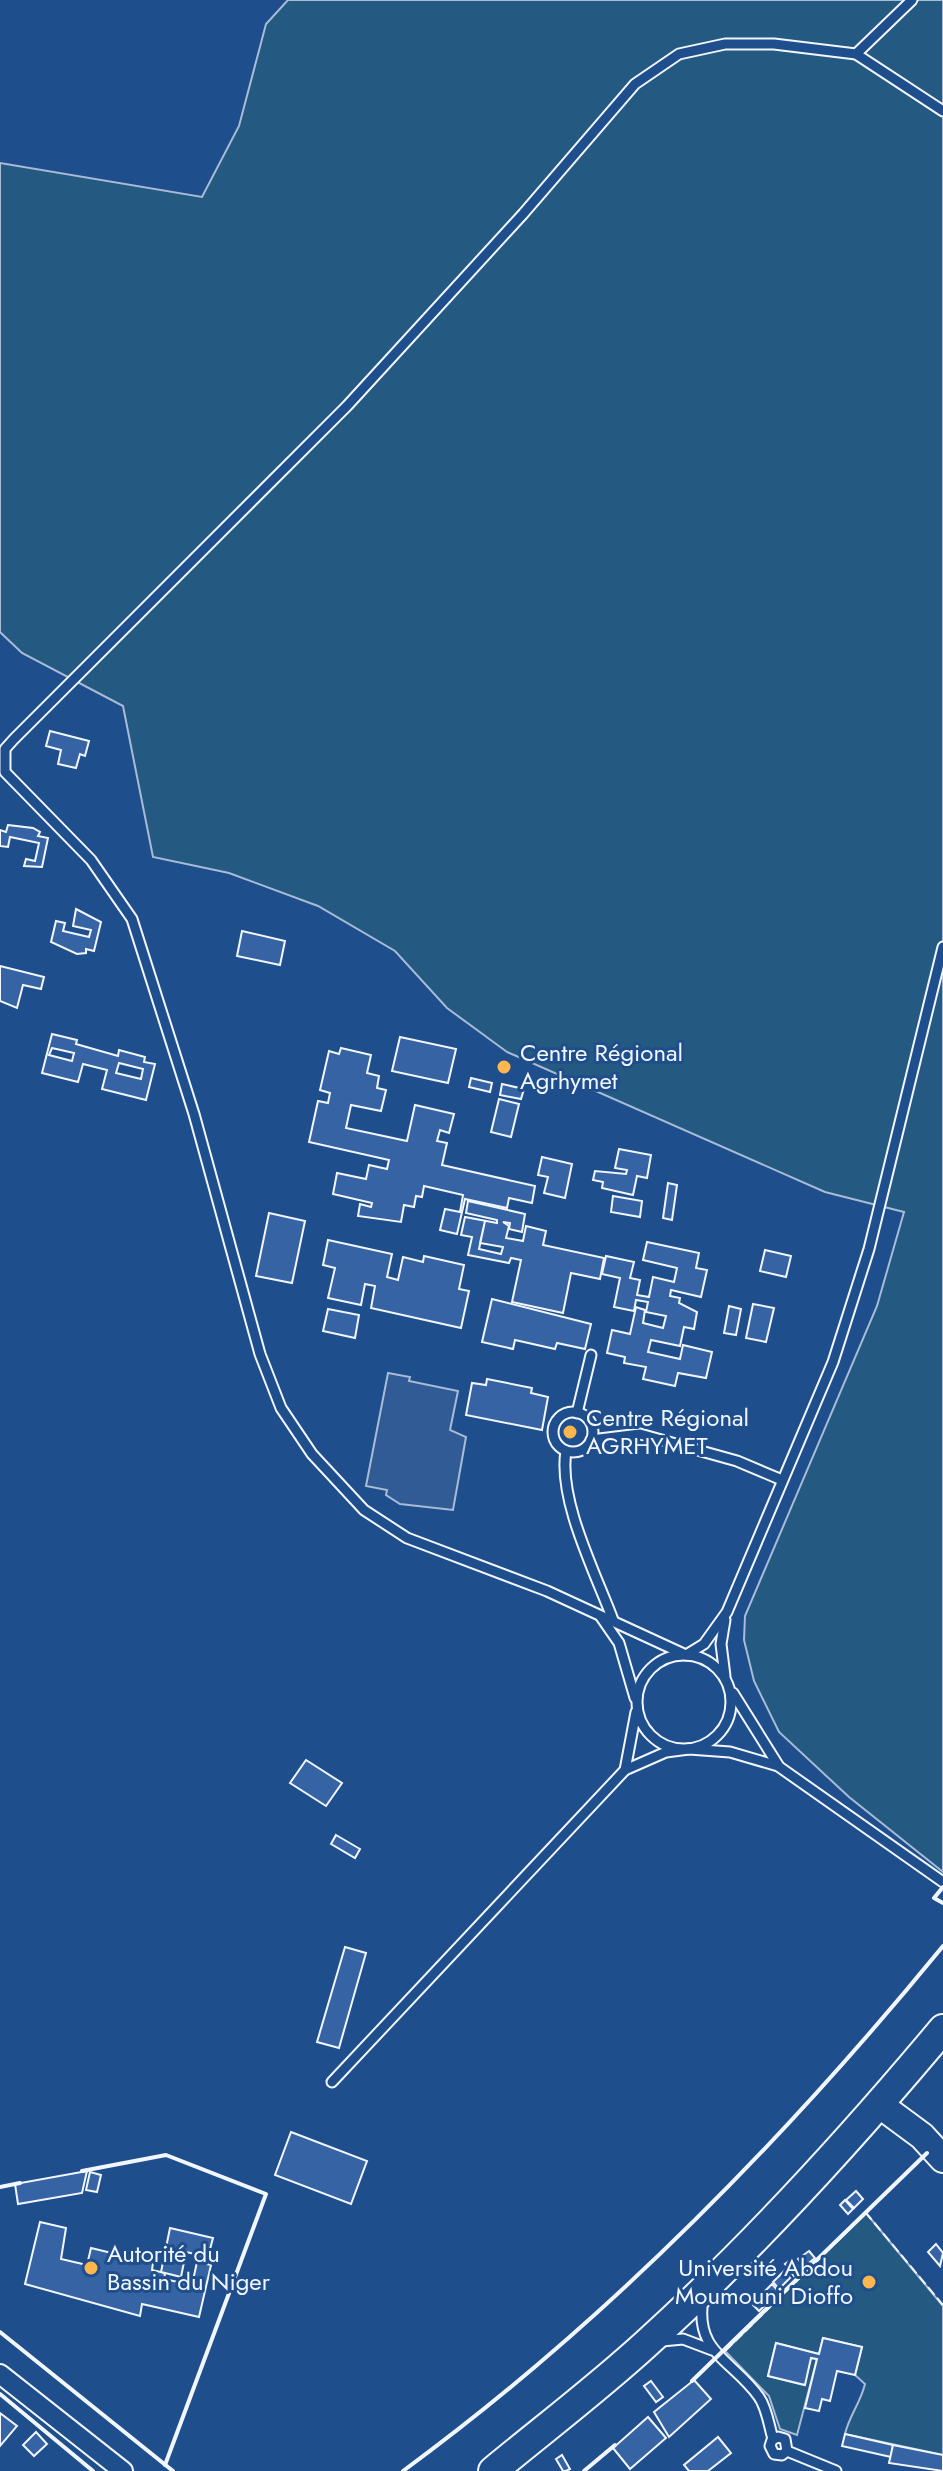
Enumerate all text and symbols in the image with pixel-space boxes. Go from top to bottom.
place label: Centre Régional Agrhymet [520,1035,683,1098]
marker: Centre Régional Agrhymet [495,1058,513,1076]
place label: Centre Régional AGRHYMET [586,1400,749,1463]
marker: Centre Régional AGRHYMET [561,1423,579,1441]
place label: Autorité du Bassin du Niger [107,2236,271,2299]
place label: Université Abdou Moumouni Dioffo [675,2250,853,2313]
marker: Autorité du Bassin du Niger [82,2259,100,2277]
marker: Université Abdou Moumouni Dioffo [860,2273,878,2291]

